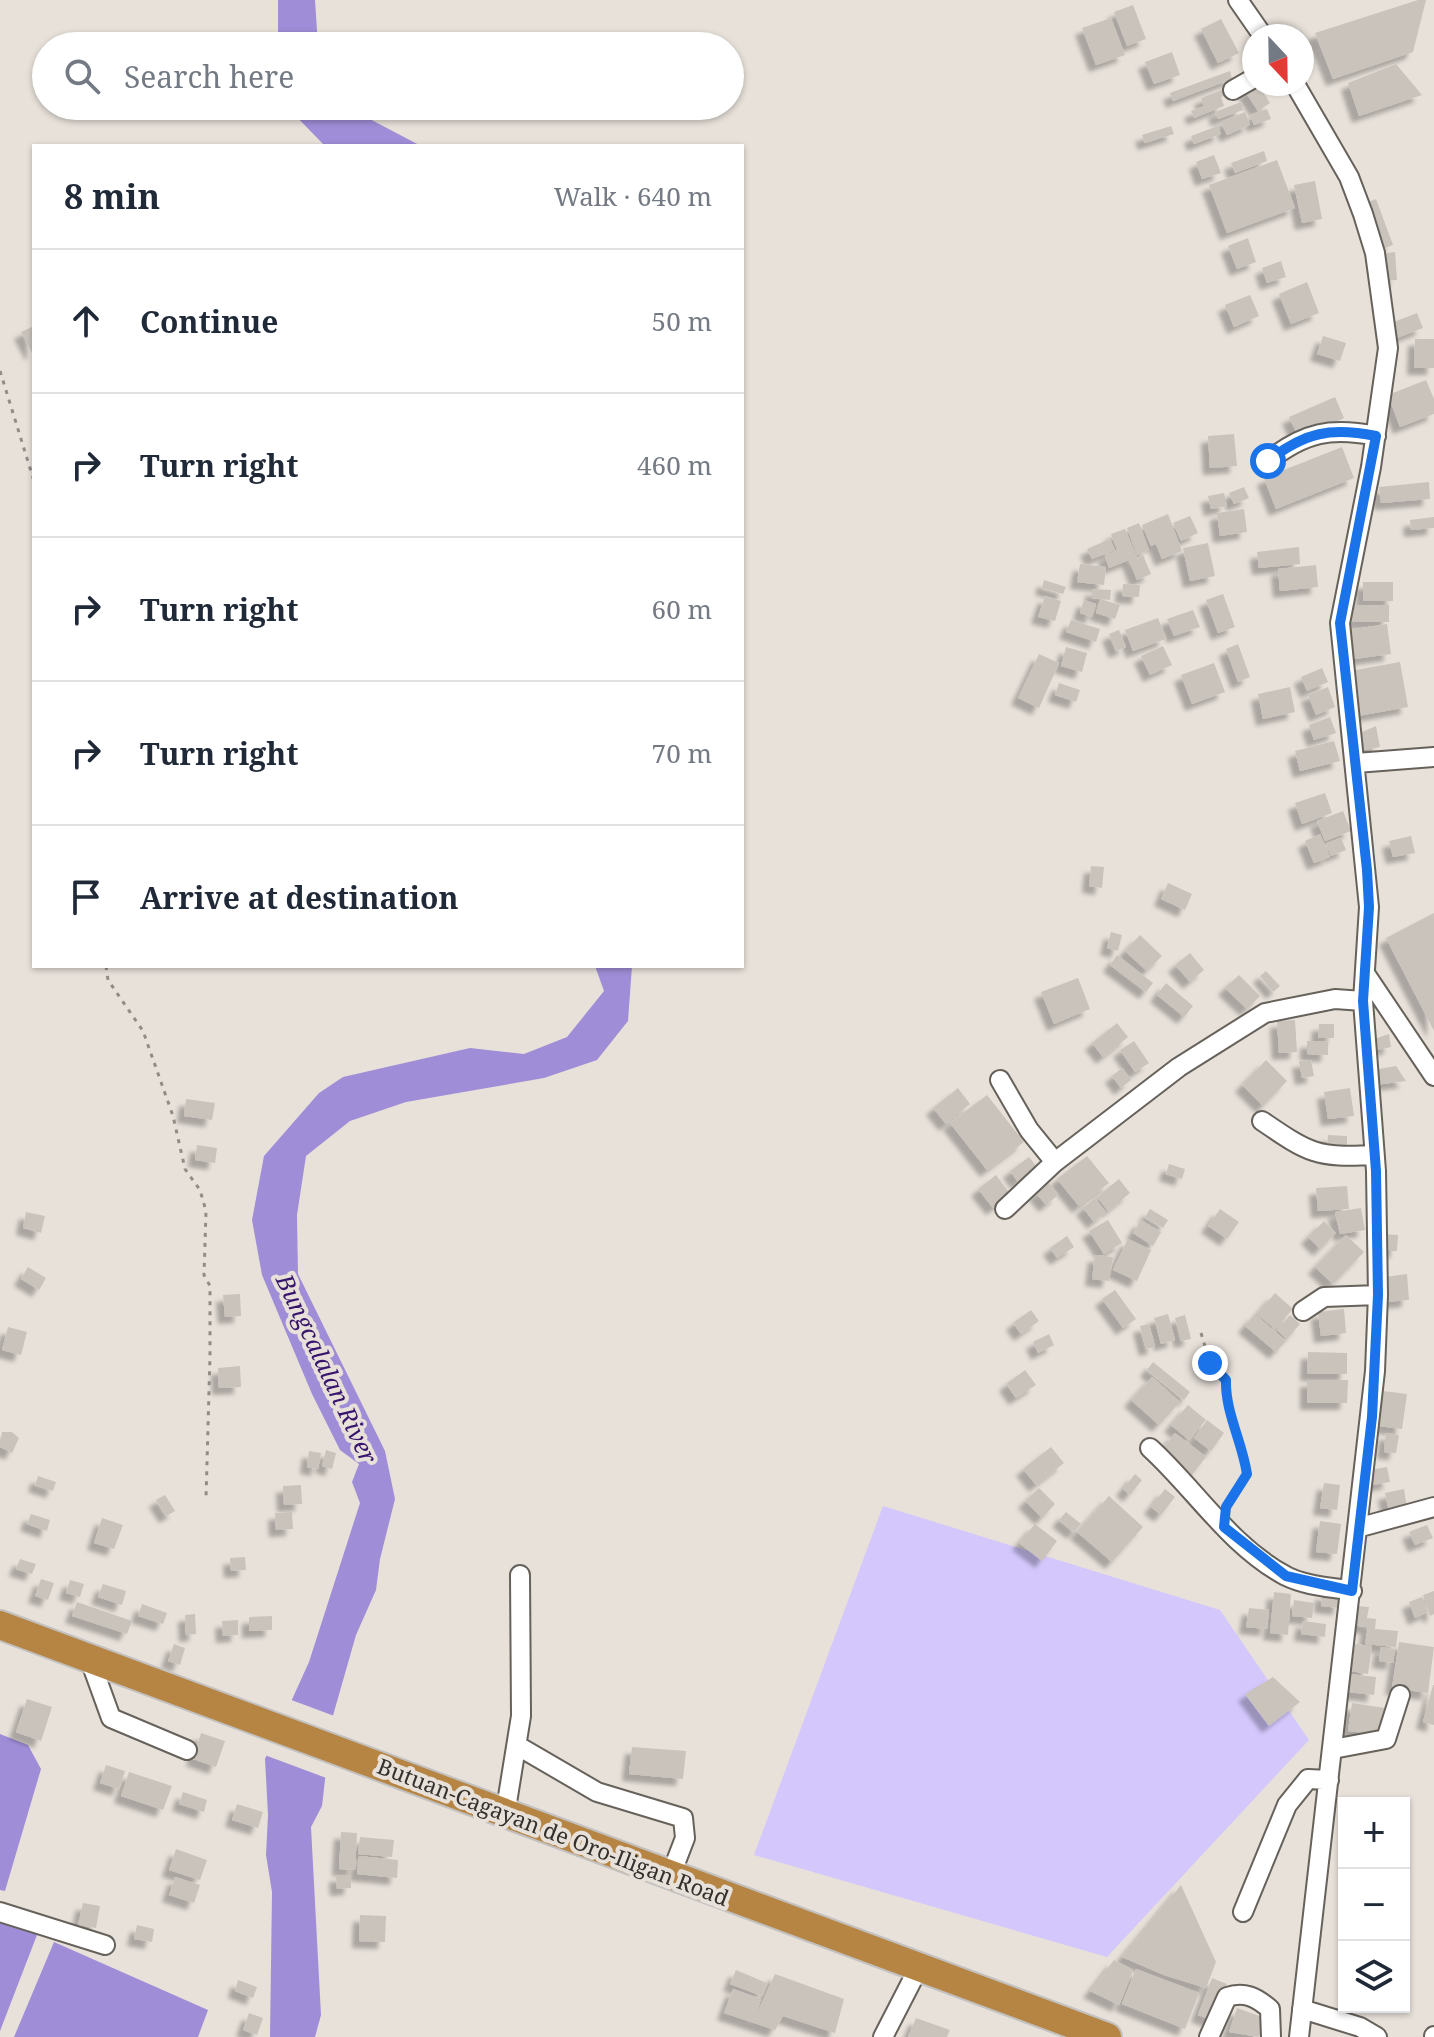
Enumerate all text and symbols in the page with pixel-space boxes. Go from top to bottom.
north arrow [1242,24,1314,96]
search box [32,32,744,120]
icon: search [60,54,104,98]
text: Search here [124,56,294,97]
text: 8 min [64,173,160,219]
text: Walk · 640 m [554,178,712,214]
icon: ahead [64,299,108,343]
text: Continue [140,301,278,342]
text: 50 m [652,303,712,339]
icon: right [64,443,108,487]
route start [1250,443,1286,479]
text: Turn right [140,445,298,486]
text: 460 m [637,447,712,483]
icon: right [64,587,108,631]
text: Turn right [140,589,298,630]
text: 60 m [652,591,712,627]
icon: right [64,731,108,775]
text: Turn right [140,733,298,774]
text: 70 m [652,735,712,771]
icon: arrive [64,875,108,919]
text: Arrive at destination [140,877,459,918]
water label: Bungcalalan River [269,1267,386,1469]
route end [1192,1345,1228,1381]
street label: Butuan-Cagayan de Oro-Iligan Road [373,1750,734,1912]
map controls [1338,1797,1410,2013]
button: + [1338,1797,1410,1869]
button: − [1338,1869,1410,1941]
button: layers [1338,1941,1410,2013]

